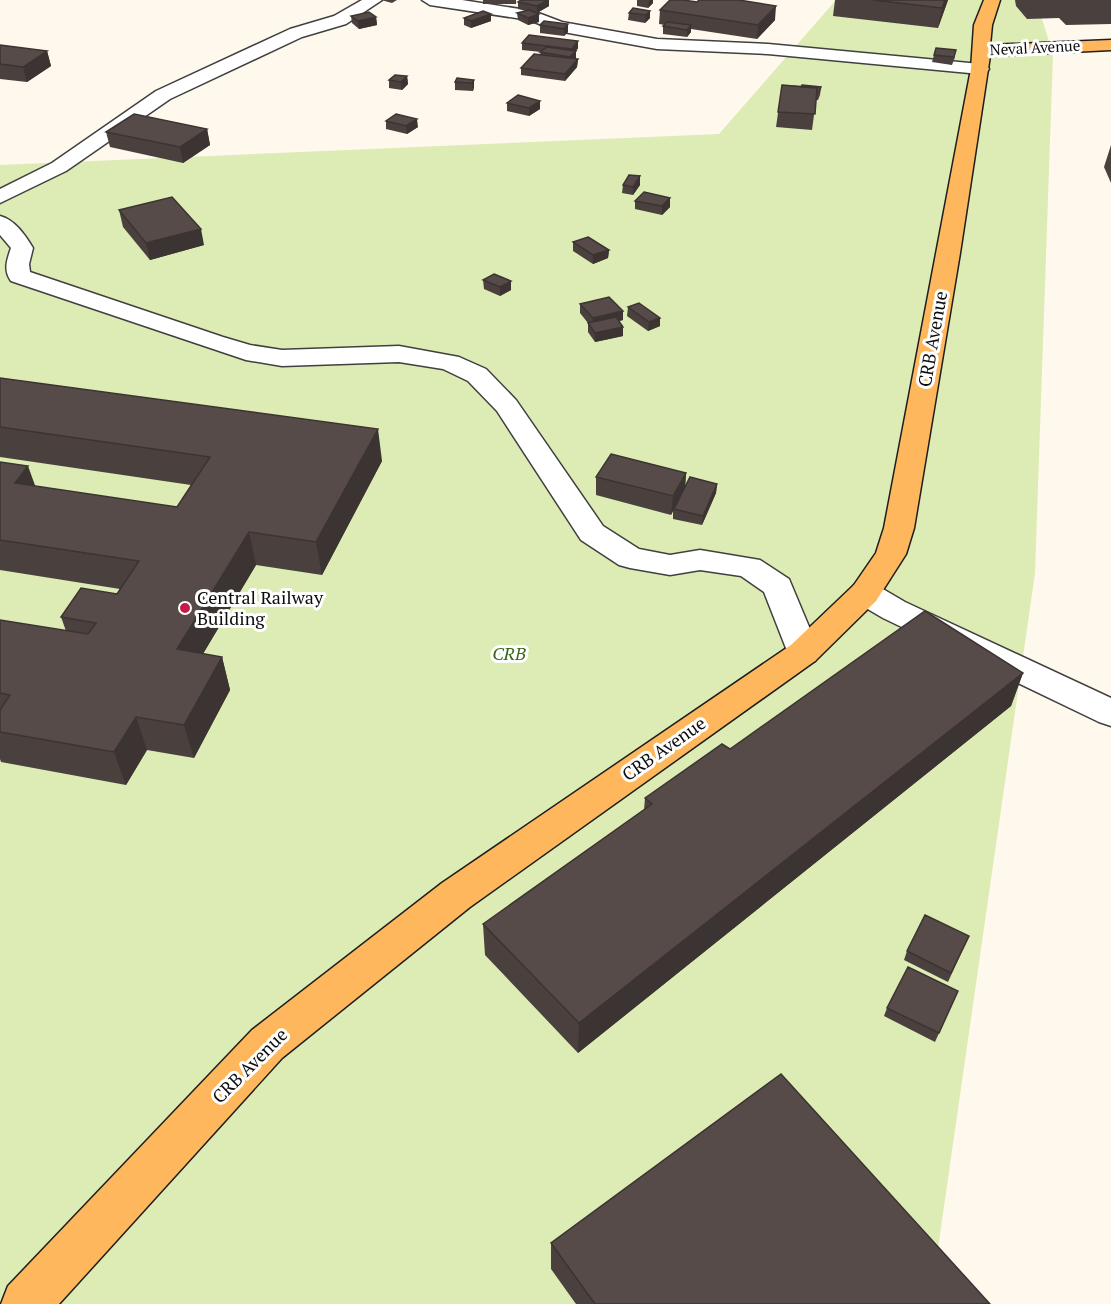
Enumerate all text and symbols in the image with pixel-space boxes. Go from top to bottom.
street label: Neval Avenue [989,35,1081,59]
street label: CRB Avenue [912,289,952,389]
place label: Central Railway Building [197,585,324,630]
marker: Central Railway Building [178,601,192,615]
park label: CRB [492,641,526,665]
street label: CRB Avenue [617,711,710,786]
street label: CRB Avenue [206,1022,292,1108]

